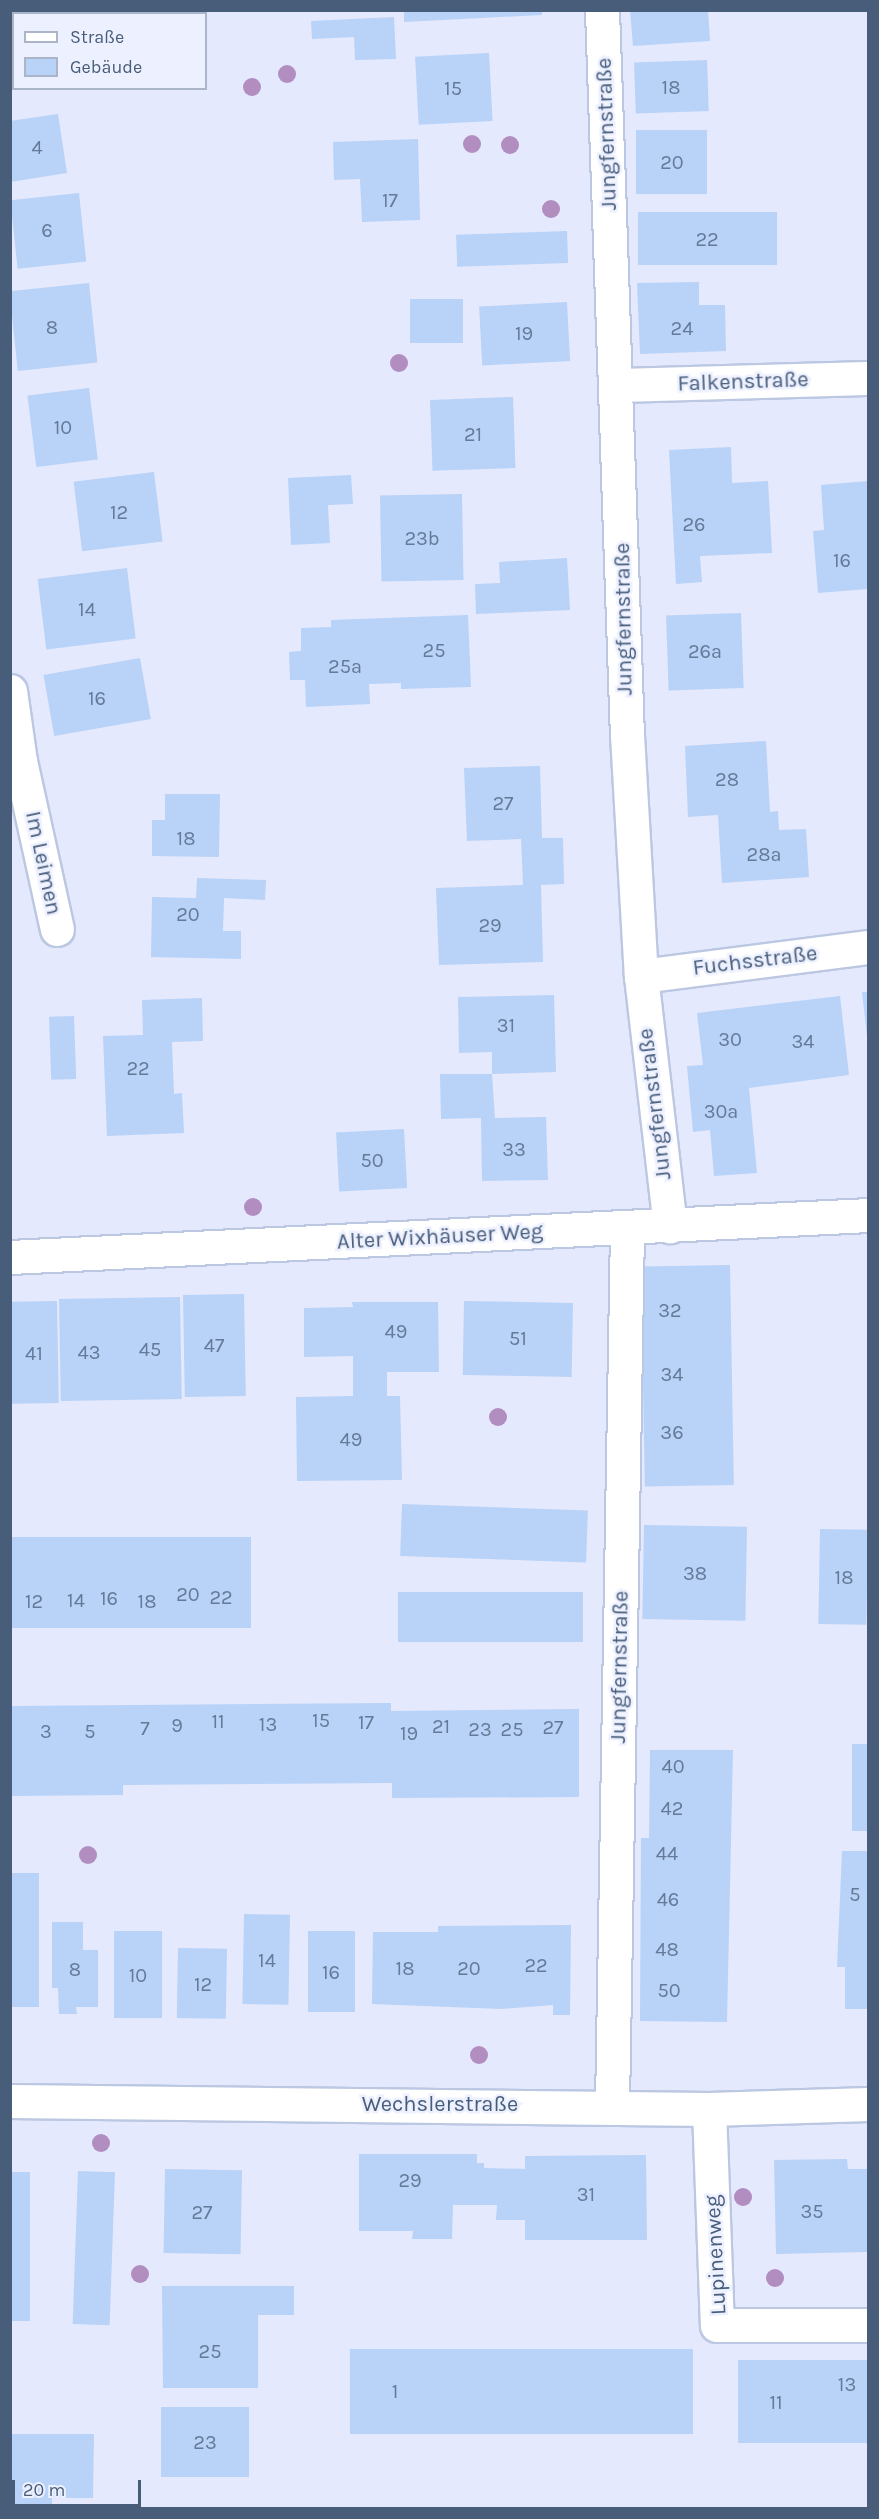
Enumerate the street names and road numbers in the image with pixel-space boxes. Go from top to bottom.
street label: Jungfernstraße [591,57,623,211]
street label: Falkenstraße [677,367,809,397]
street label: Jungfernstraße [609,542,639,696]
street label: Im Leimen [19,809,67,917]
street label: Fuchsstraße [691,940,819,982]
street label: Jungfernstraße [633,1027,677,1181]
street label: Alter Wixhäuser Weg [336,1218,544,1256]
street label: Jungfernstraße [605,1590,635,1744]
street label: Wechslerstraße [362,2092,518,2118]
street label: Lupinenweg [700,2194,732,2316]

